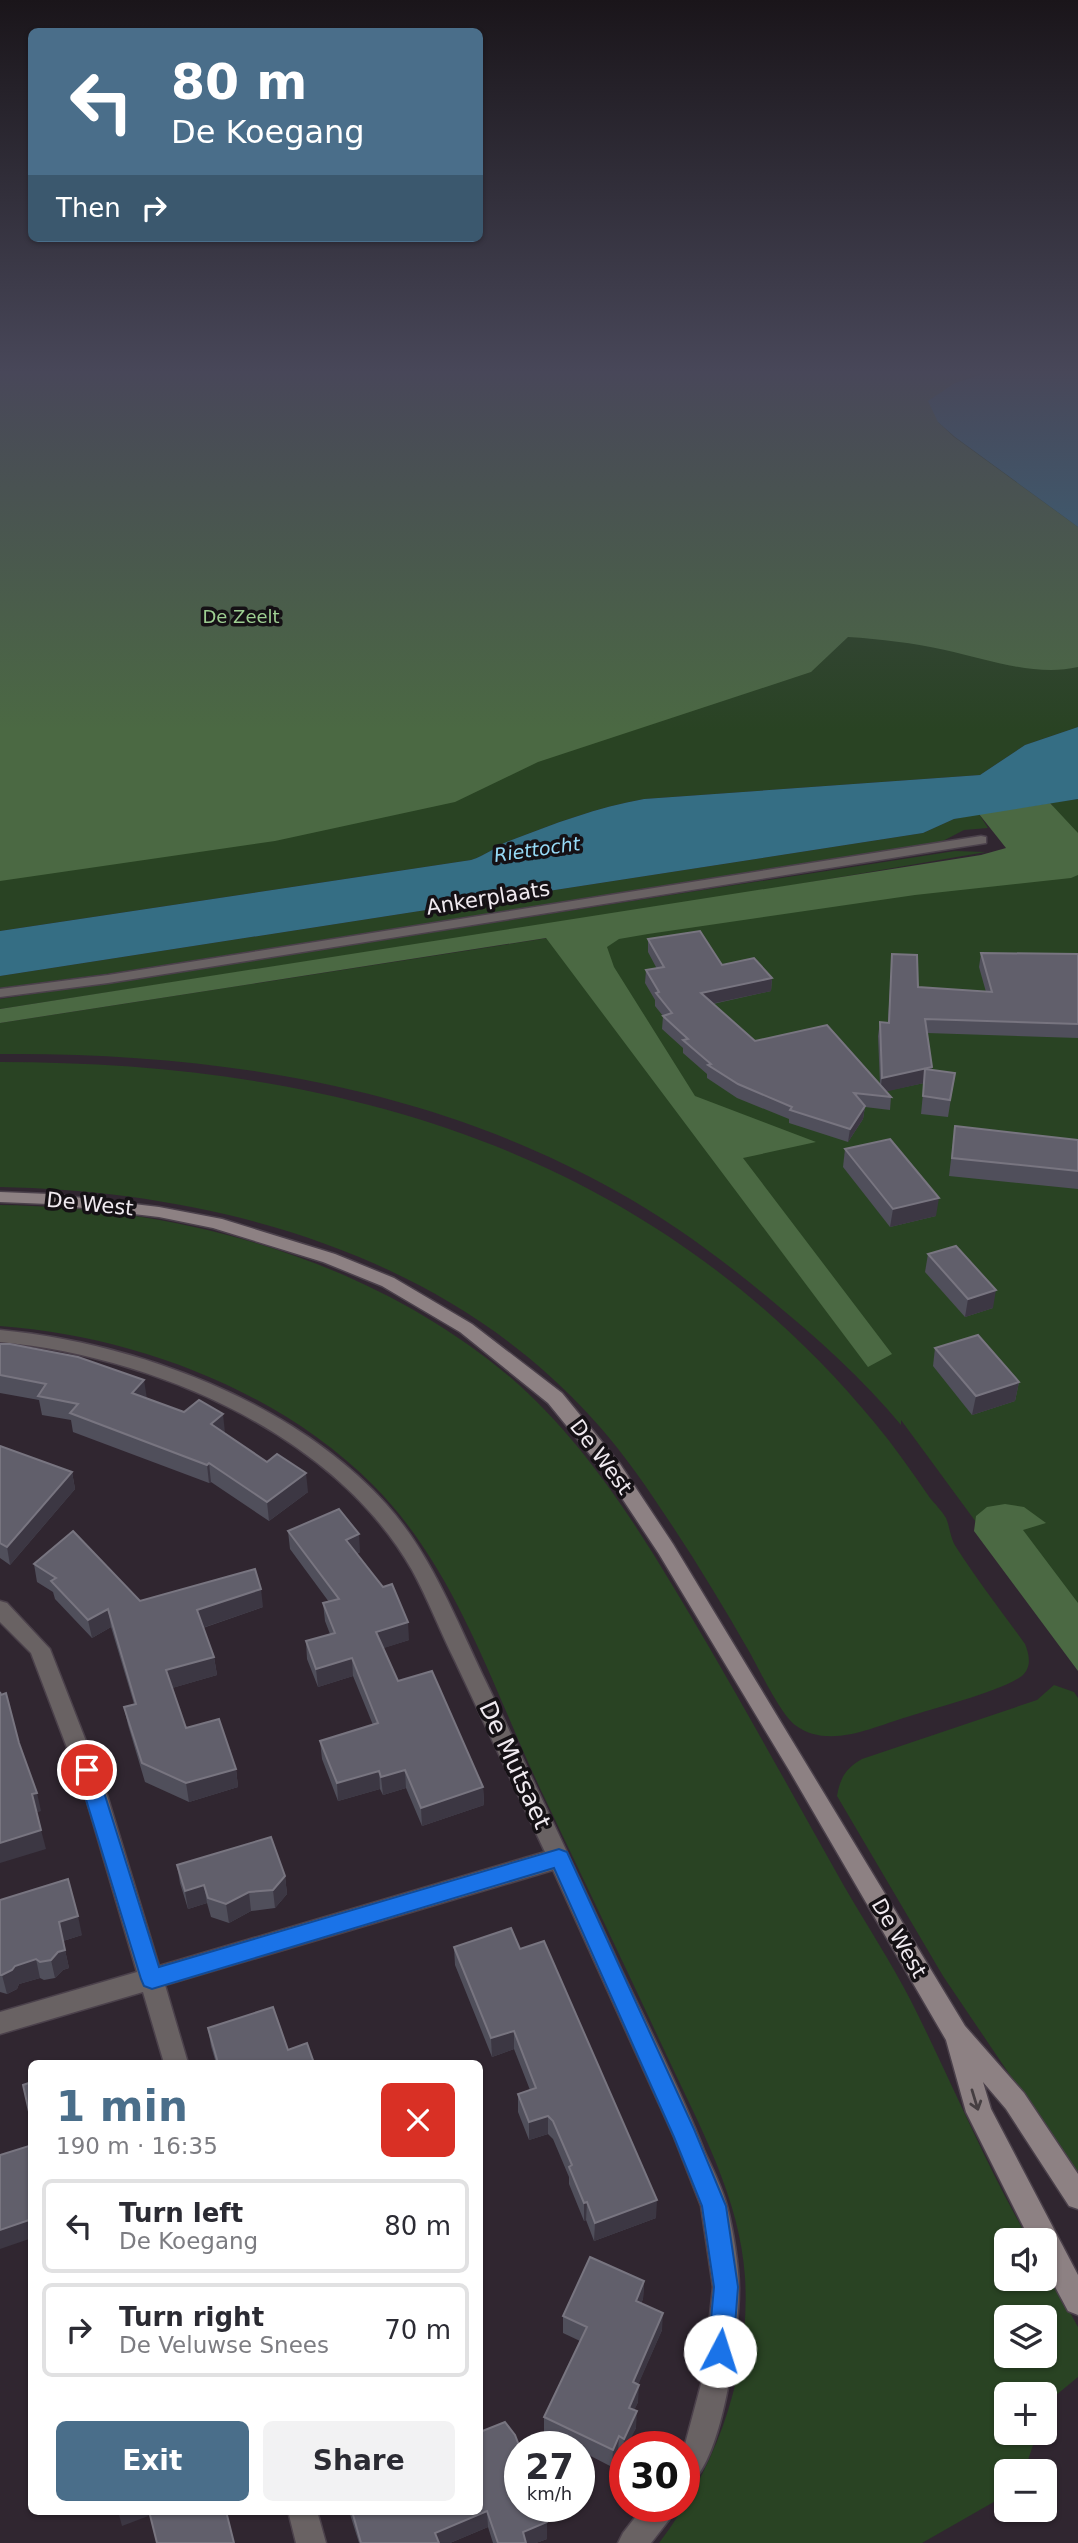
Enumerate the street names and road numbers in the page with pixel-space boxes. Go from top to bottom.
street label: Ankerplaats [425,876,551,920]
street label: De West [45,1187,135,1221]
street label: De West [565,1415,637,1499]
street label: De Mutsaet [473,1697,557,1833]
street label: De West [867,1894,931,1982]

